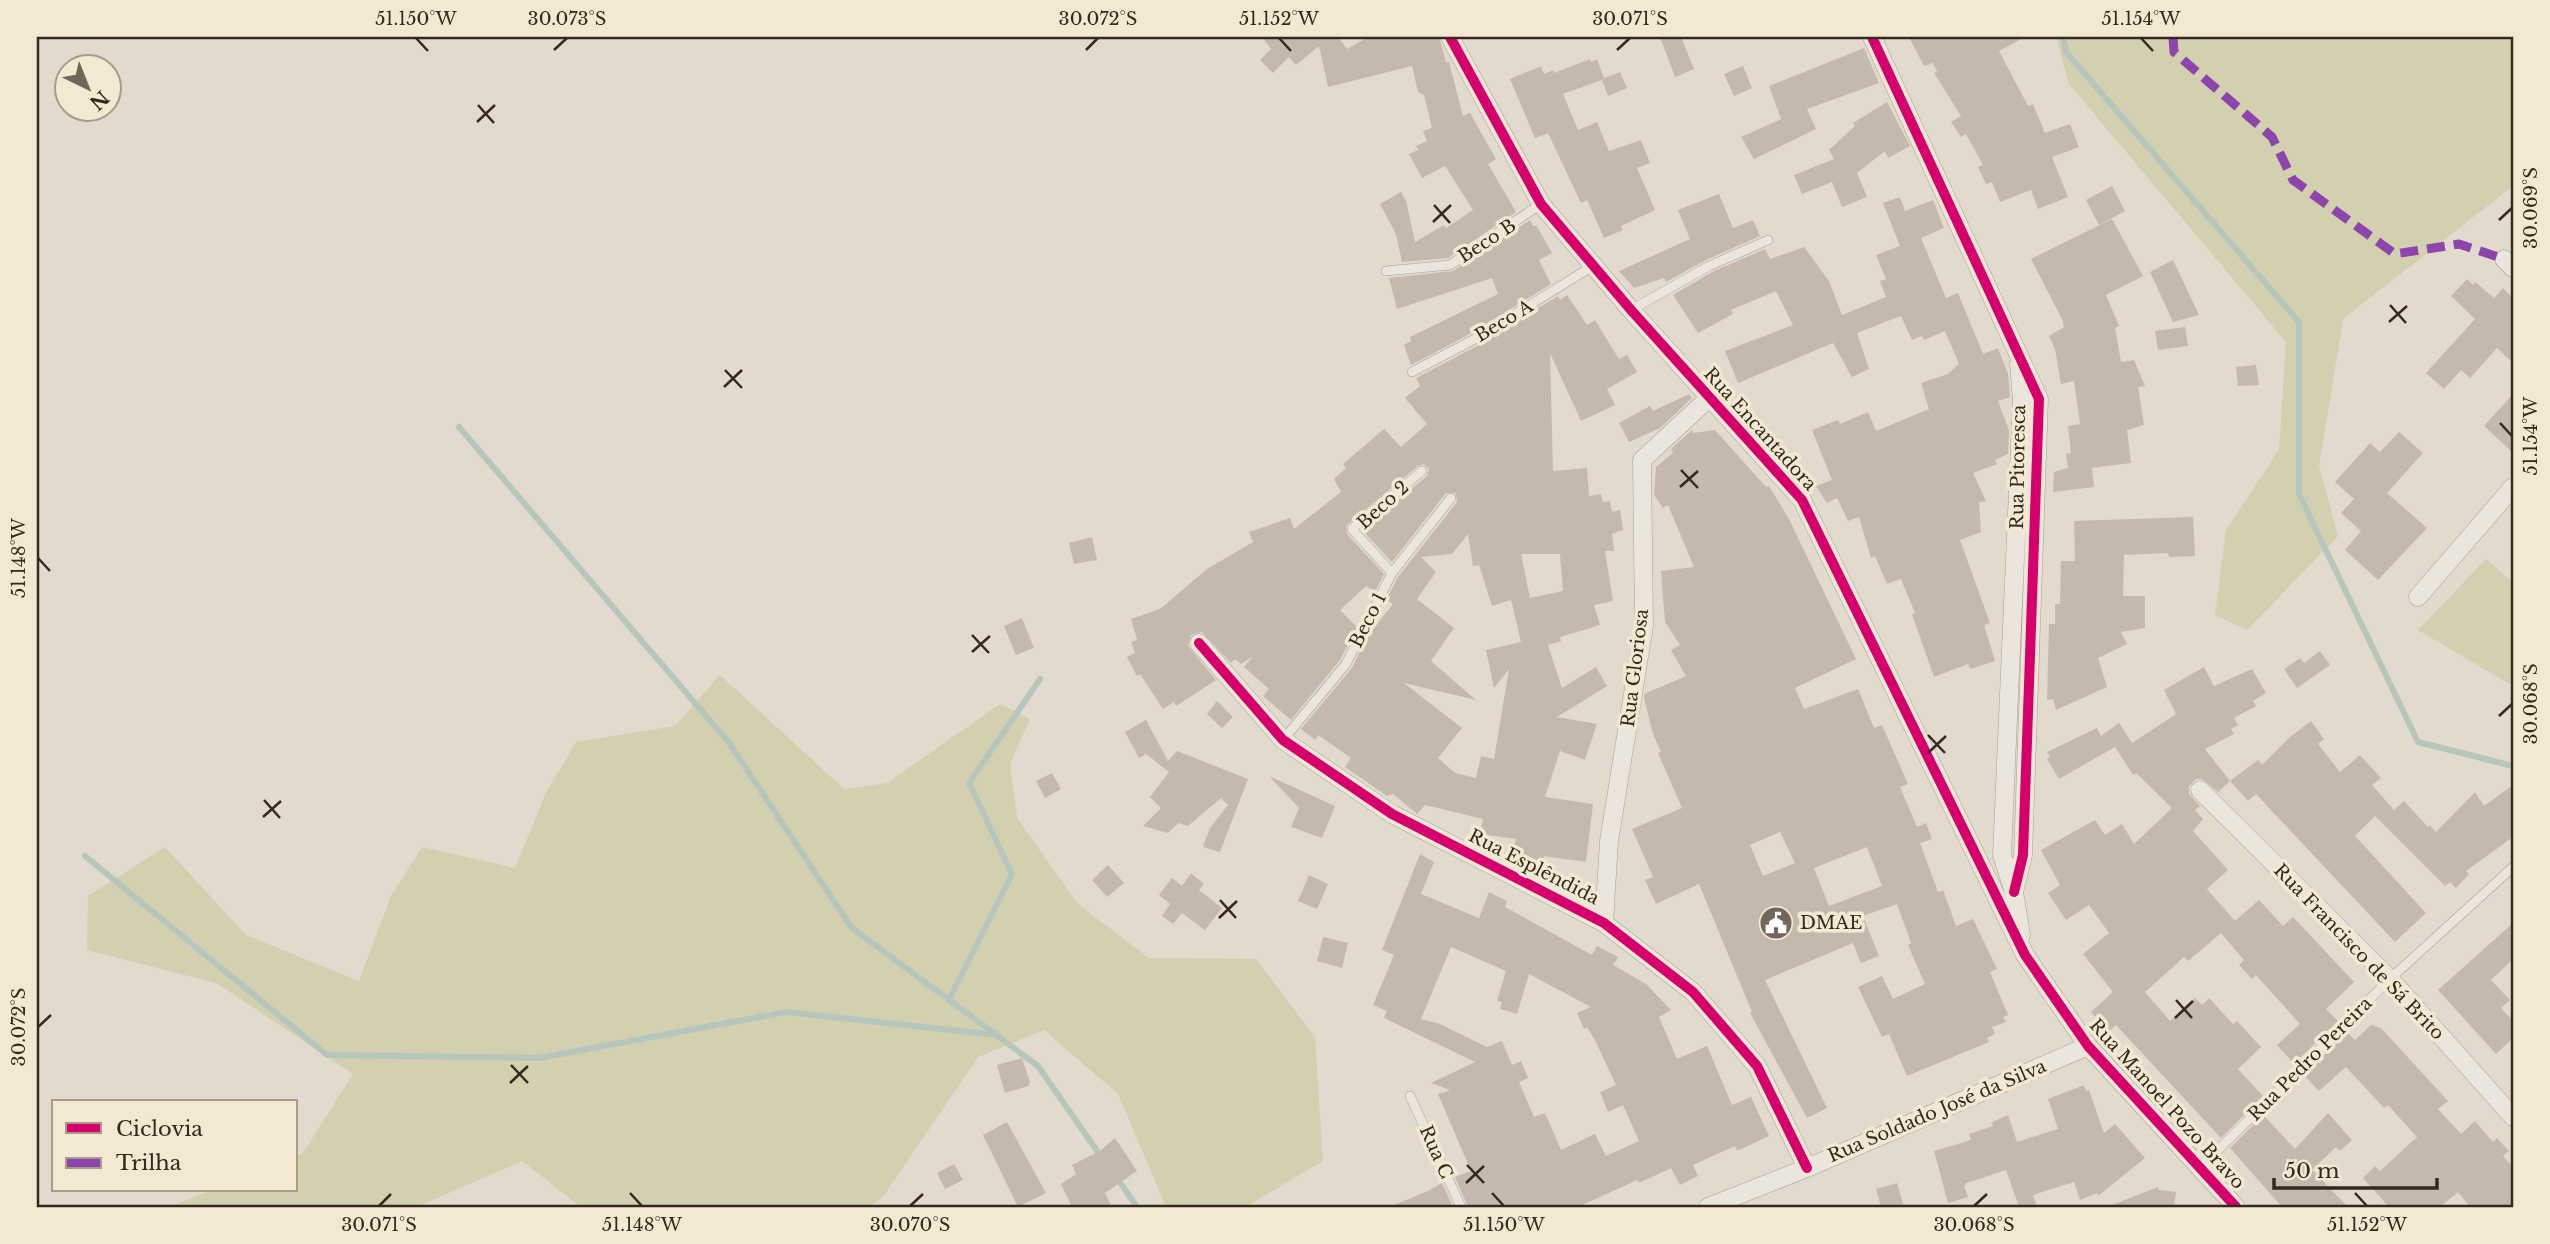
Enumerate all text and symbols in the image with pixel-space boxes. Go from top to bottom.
text: 51.150°W [375,8,458,30]
text: 30.073°S [528,8,606,30]
text: 30.072°S [1059,8,1137,30]
text: 51.152°W [1239,8,1320,30]
text: 30.071°S [1592,8,1668,30]
text: 51.154°W [2102,8,2181,30]
north arrow [52,52,122,122]
text: N [85,86,114,115]
text: 30.069°S [2520,167,2542,249]
street label: Beco B [1454,214,1520,268]
street label: Beco A [1471,295,1538,347]
street label: Rua Encantadora [1699,363,1821,495]
text: 51.154°W [2520,396,2542,475]
street label: Rua Pitoresca [2006,404,2030,530]
street label: Beco 2 [1353,476,1413,534]
text: 51.148°W [8,517,30,598]
street label: Beco 1 [1345,589,1391,651]
street label: Rua Gloriosa [1617,608,1653,728]
text: 30.068°S [2520,663,2542,745]
street label: Rua Esplêndida [1465,825,1603,909]
street label: Rua Francisco de Sá Brito [2269,860,2449,1044]
public building icon: DMAE [1757,904,1795,942]
place label: DMAE [1800,912,1862,934]
text: 30.072°S [8,988,30,1066]
street label: Rua Pedro Pereira [2243,992,2377,1126]
street label: Rua Manoel Pozo Bravo [2085,1014,2249,1194]
street label: Rua Soldado José da Silva [1825,1055,2049,1167]
legend [52,1100,298,1192]
text: Ciclovia [116,1116,203,1142]
street label: Rua C [1415,1122,1457,1182]
scale bar [2274,1146,2436,1190]
text: Trilha [116,1150,182,1176]
text: 50 m [2284,1158,2340,1184]
text: 30.071°S [341,1214,417,1236]
text: 51.148°W [602,1214,683,1236]
text: 30.070°S [870,1214,950,1236]
text: 51.150°W [1463,1214,1546,1236]
text: 30.068°S [1933,1214,2015,1236]
text: 51.152°W [2327,1214,2408,1236]

